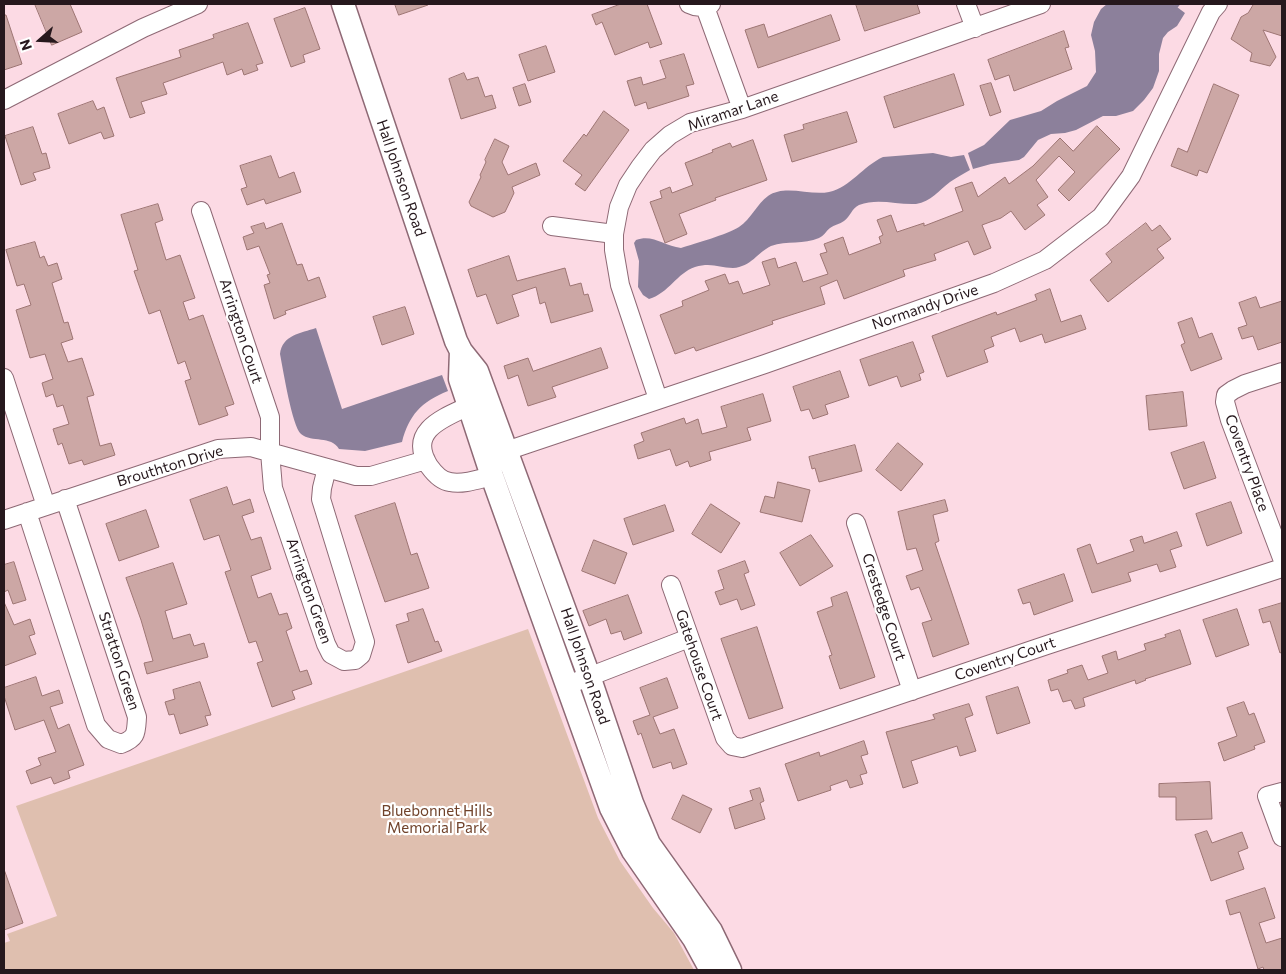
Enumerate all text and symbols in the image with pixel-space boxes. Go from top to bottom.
north arrow [15,15,65,65]
text: N [16,37,35,53]
street label: Miramar Lane [685,87,781,135]
street label: Hall Johnson Road [373,117,429,239]
street label: Arrington Court [216,276,266,386]
street label: Normandy Drive [869,280,981,334]
street label: Coventry Place [1221,412,1273,514]
street label: Brouthton Drive [115,441,225,491]
street label: Arrington Green [282,536,336,646]
street label: Crestedge Court [858,551,910,663]
street label: Hall Johnson Road [557,605,613,727]
street label: Gatehouse Court [672,607,726,723]
street label: Stratton Green [95,610,143,712]
street label: Coventry Court [952,633,1058,685]
park label: Bluebonnet Hills Memorial Park [381,802,493,837]

